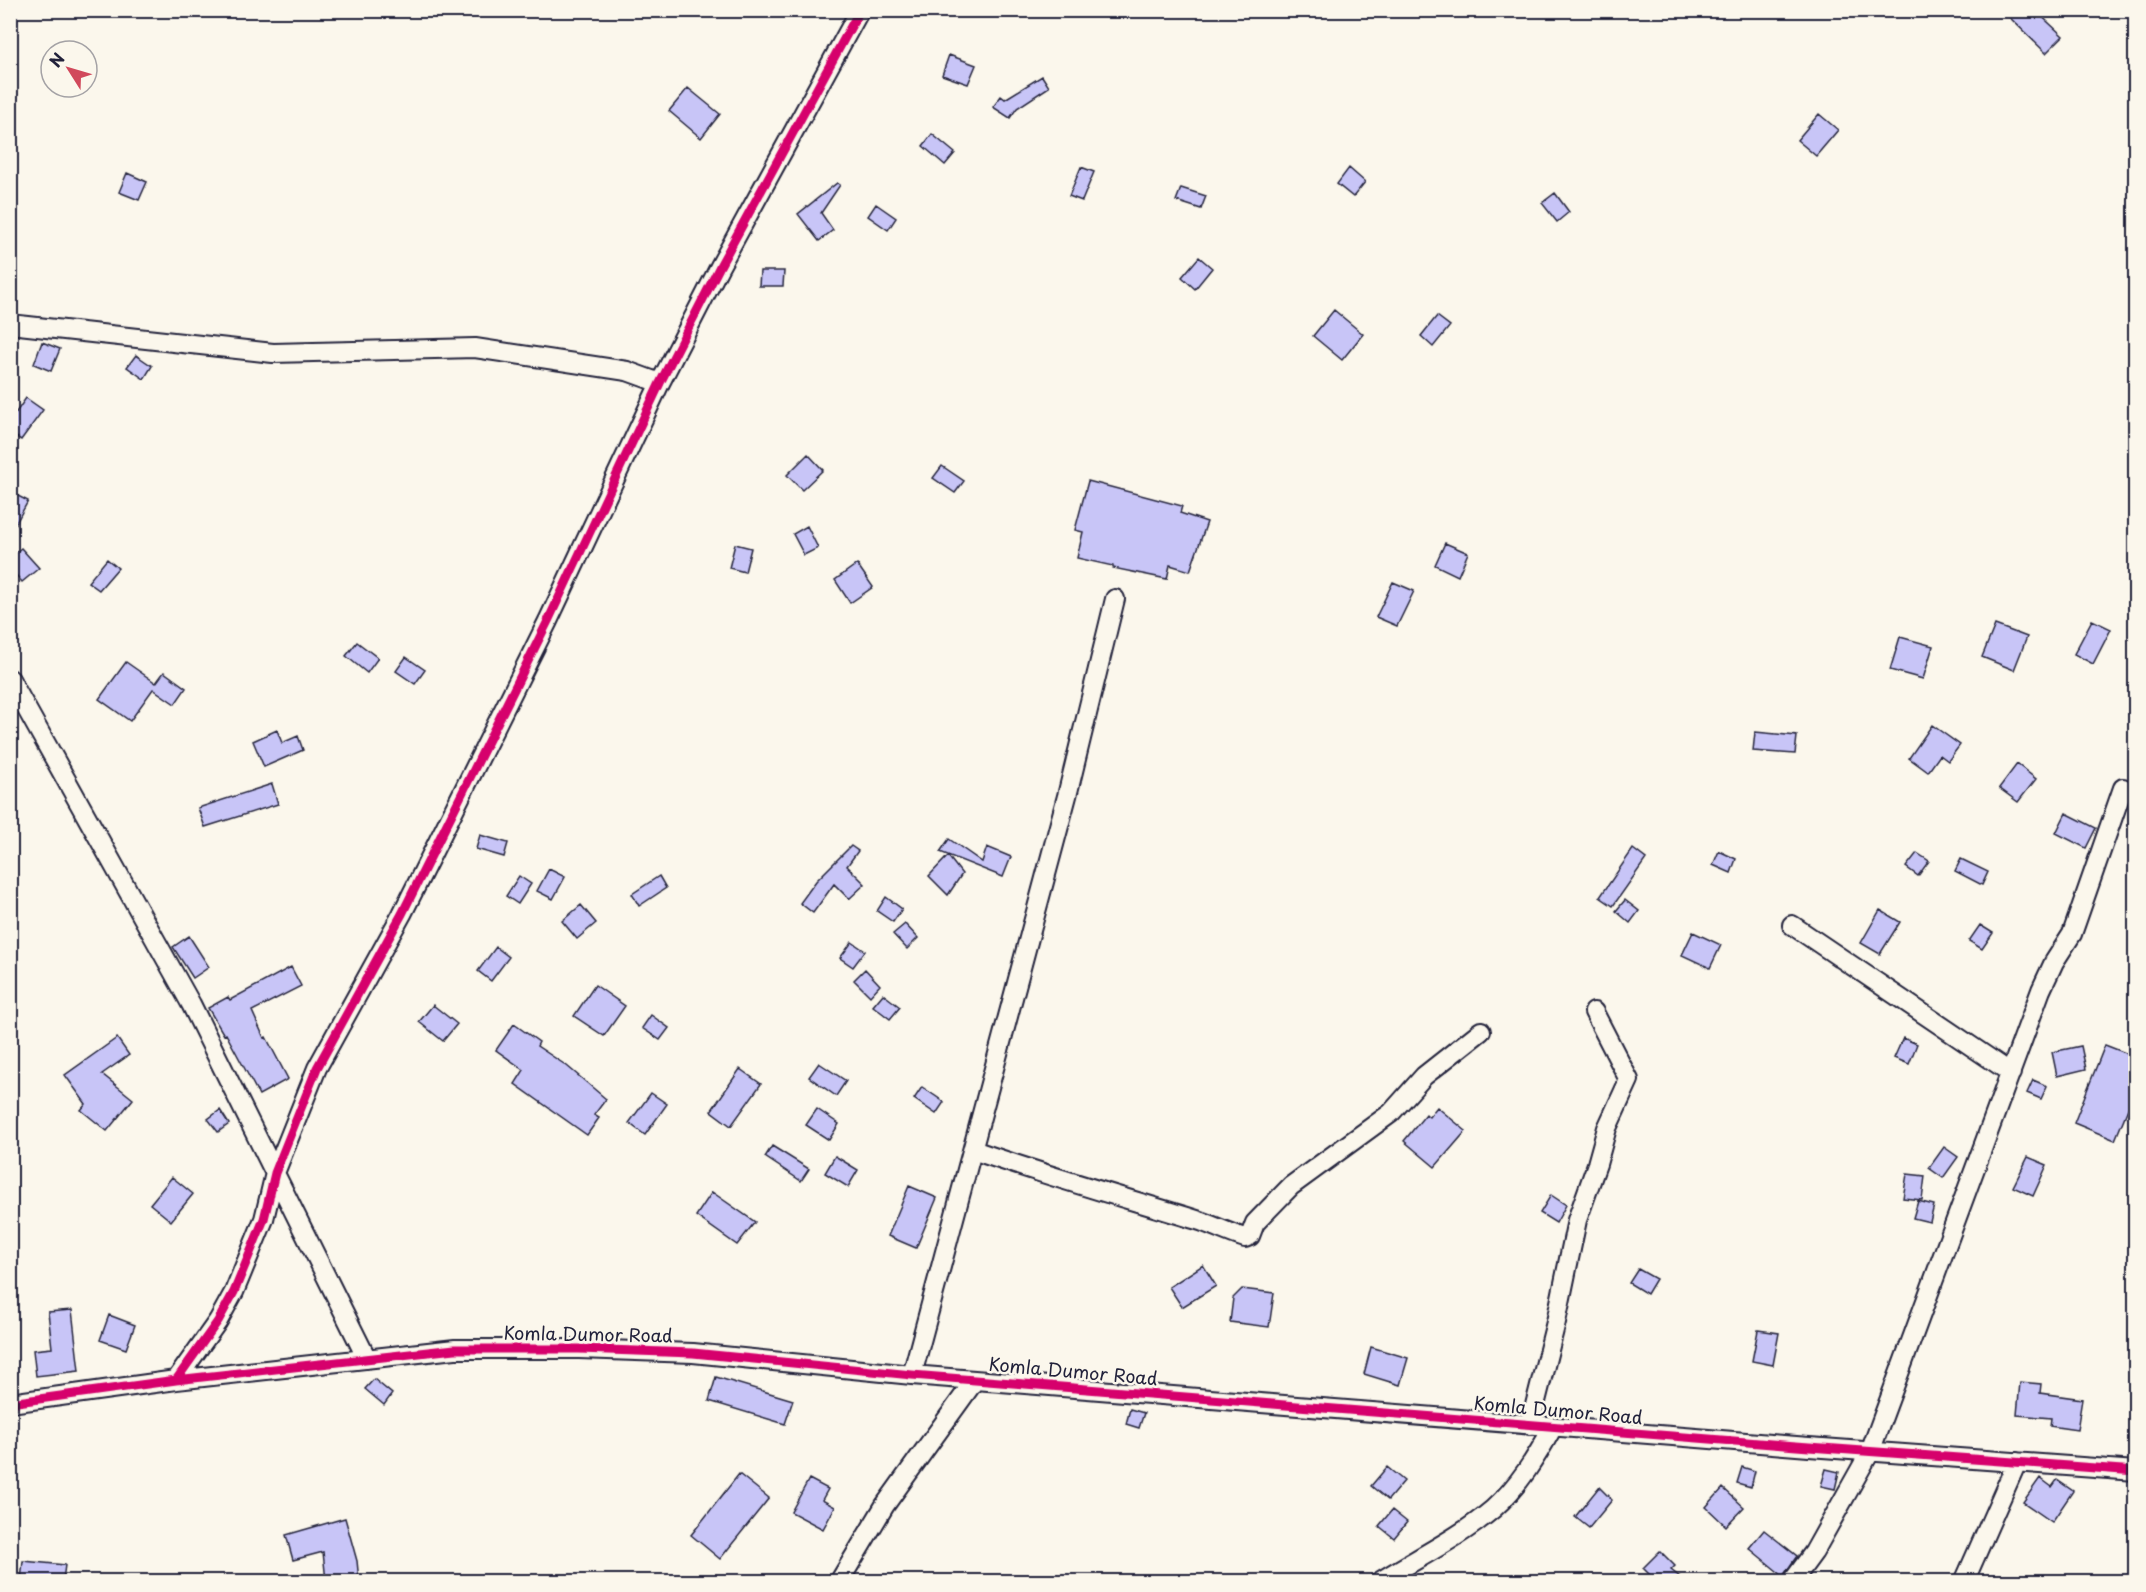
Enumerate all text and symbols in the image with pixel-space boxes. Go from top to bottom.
north arrow [39,39,99,99]
text: N [43,47,70,72]
street label: Komla Dumor Road [503,1319,673,1348]
street label: Komla Dumor Road [987,1350,1159,1391]
street label: Komla Dumor Road [1472,1389,1644,1430]

